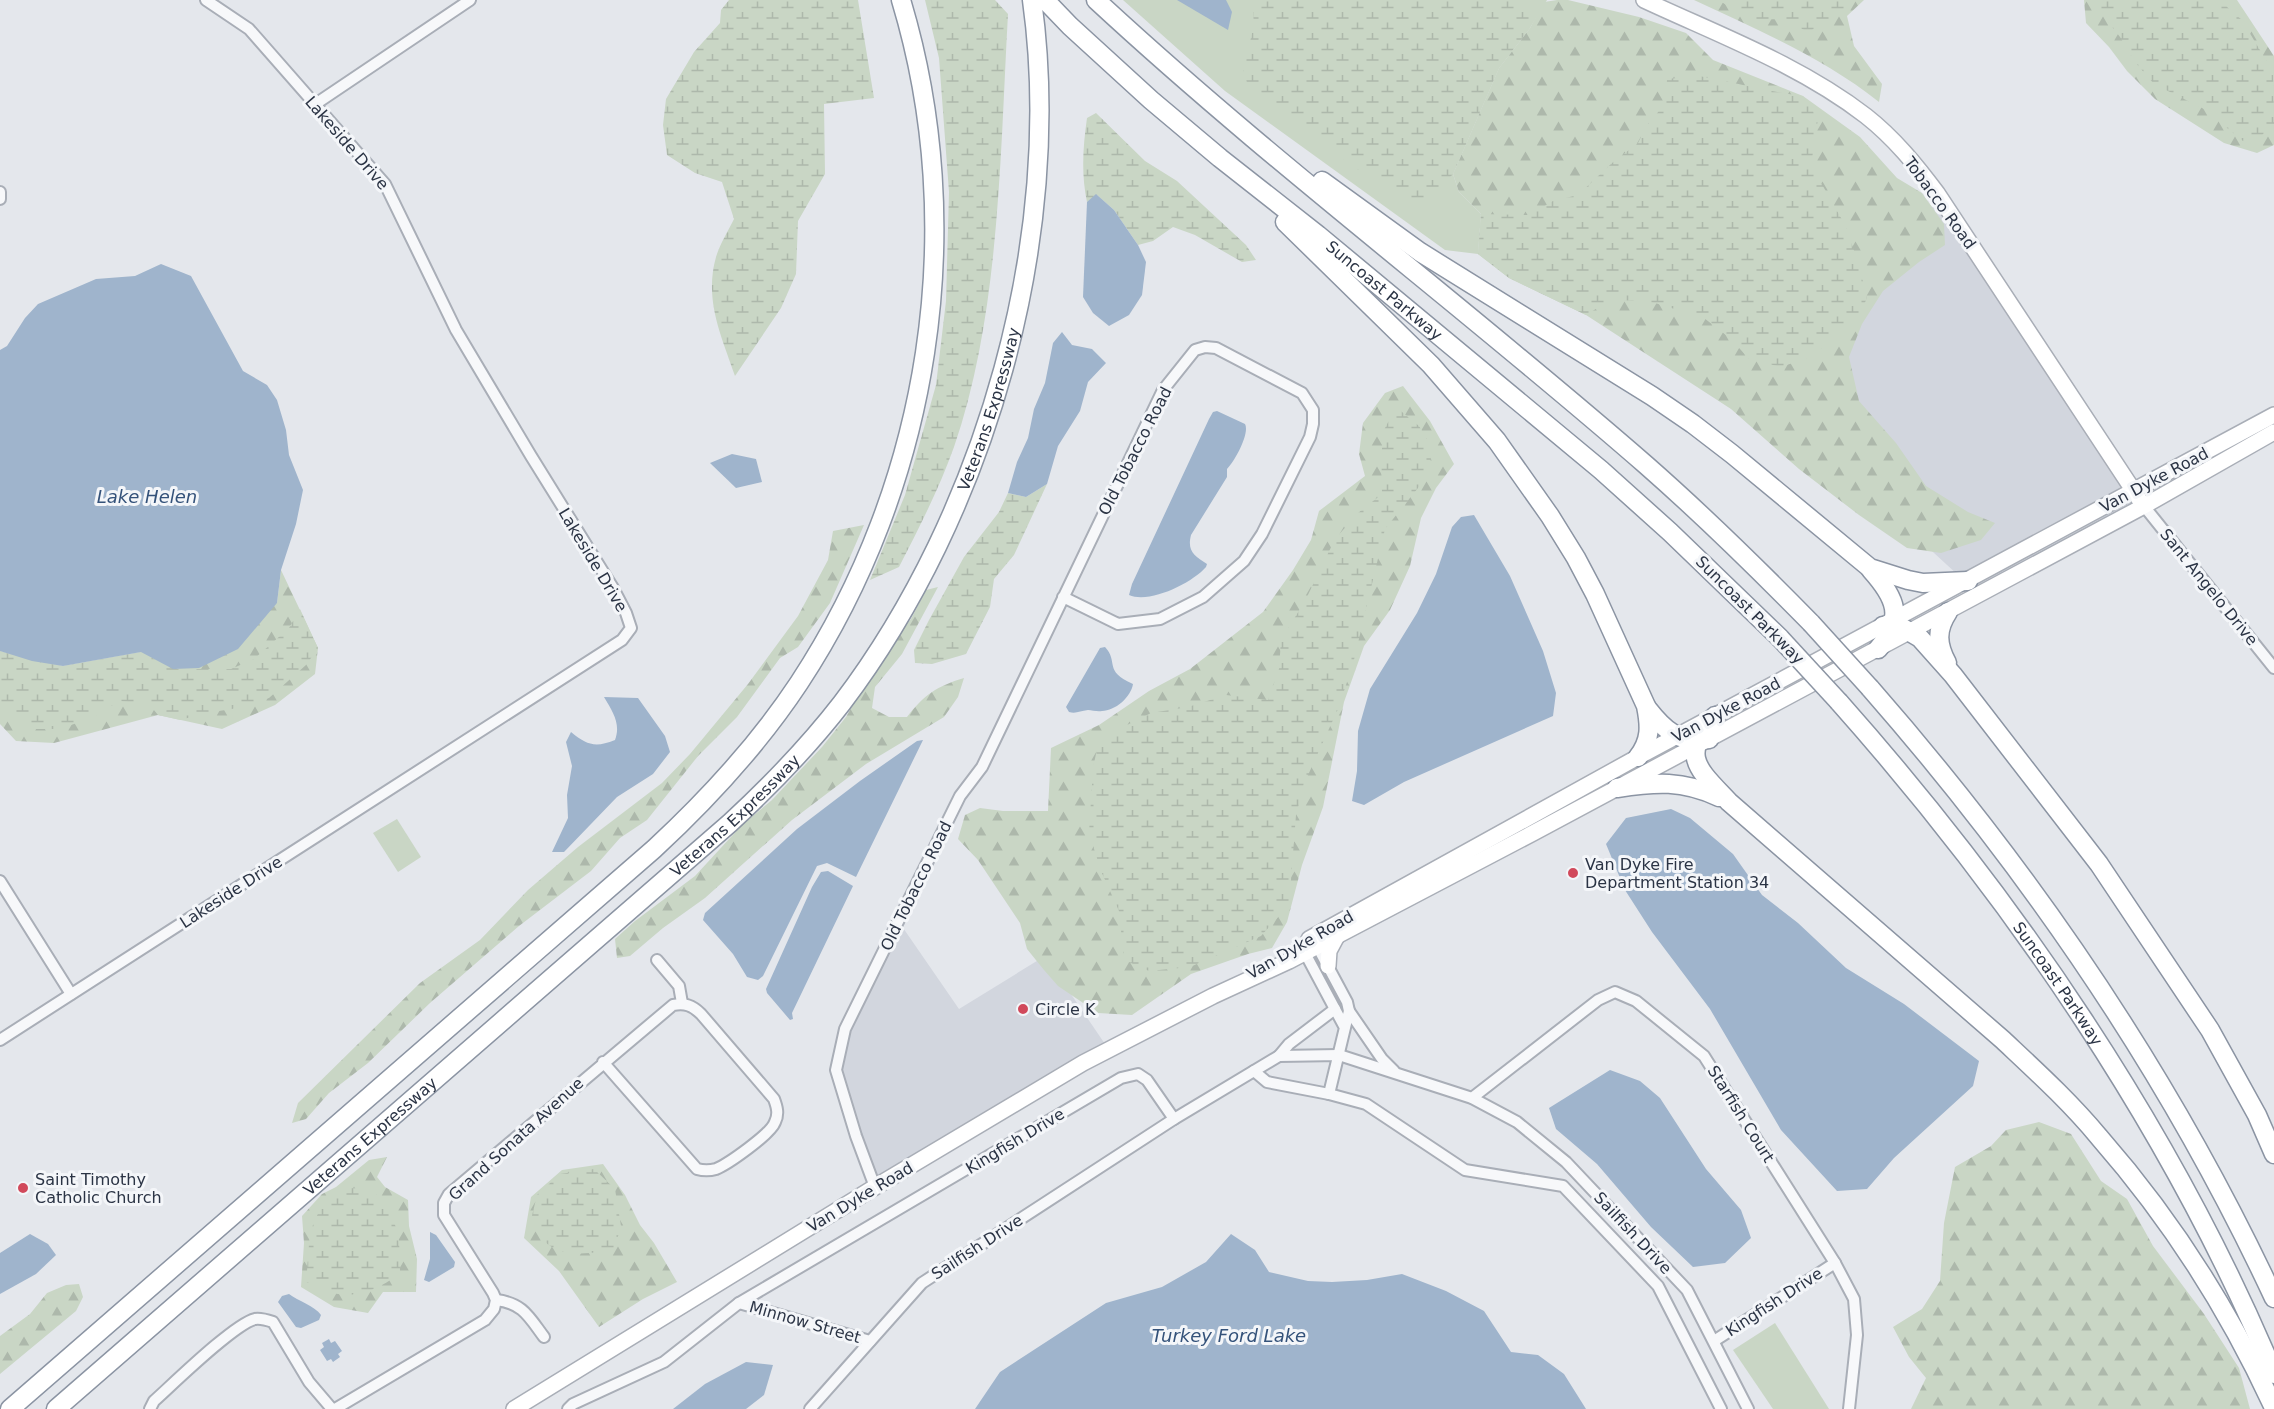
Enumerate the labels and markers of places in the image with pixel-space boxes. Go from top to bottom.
place label: Van Dyke Fire Department Station 34 [1585,855,1769,892]
marker: Van Dyke Fire Department Station 34 [1566,866,1580,880]
place label: Circle K [1035,1000,1096,1019]
marker: Circle K [1016,1002,1030,1016]
place label: Saint Timothy Catholic Church [35,1170,162,1207]
marker: Saint Timothy Catholic Church [16,1181,30,1195]

